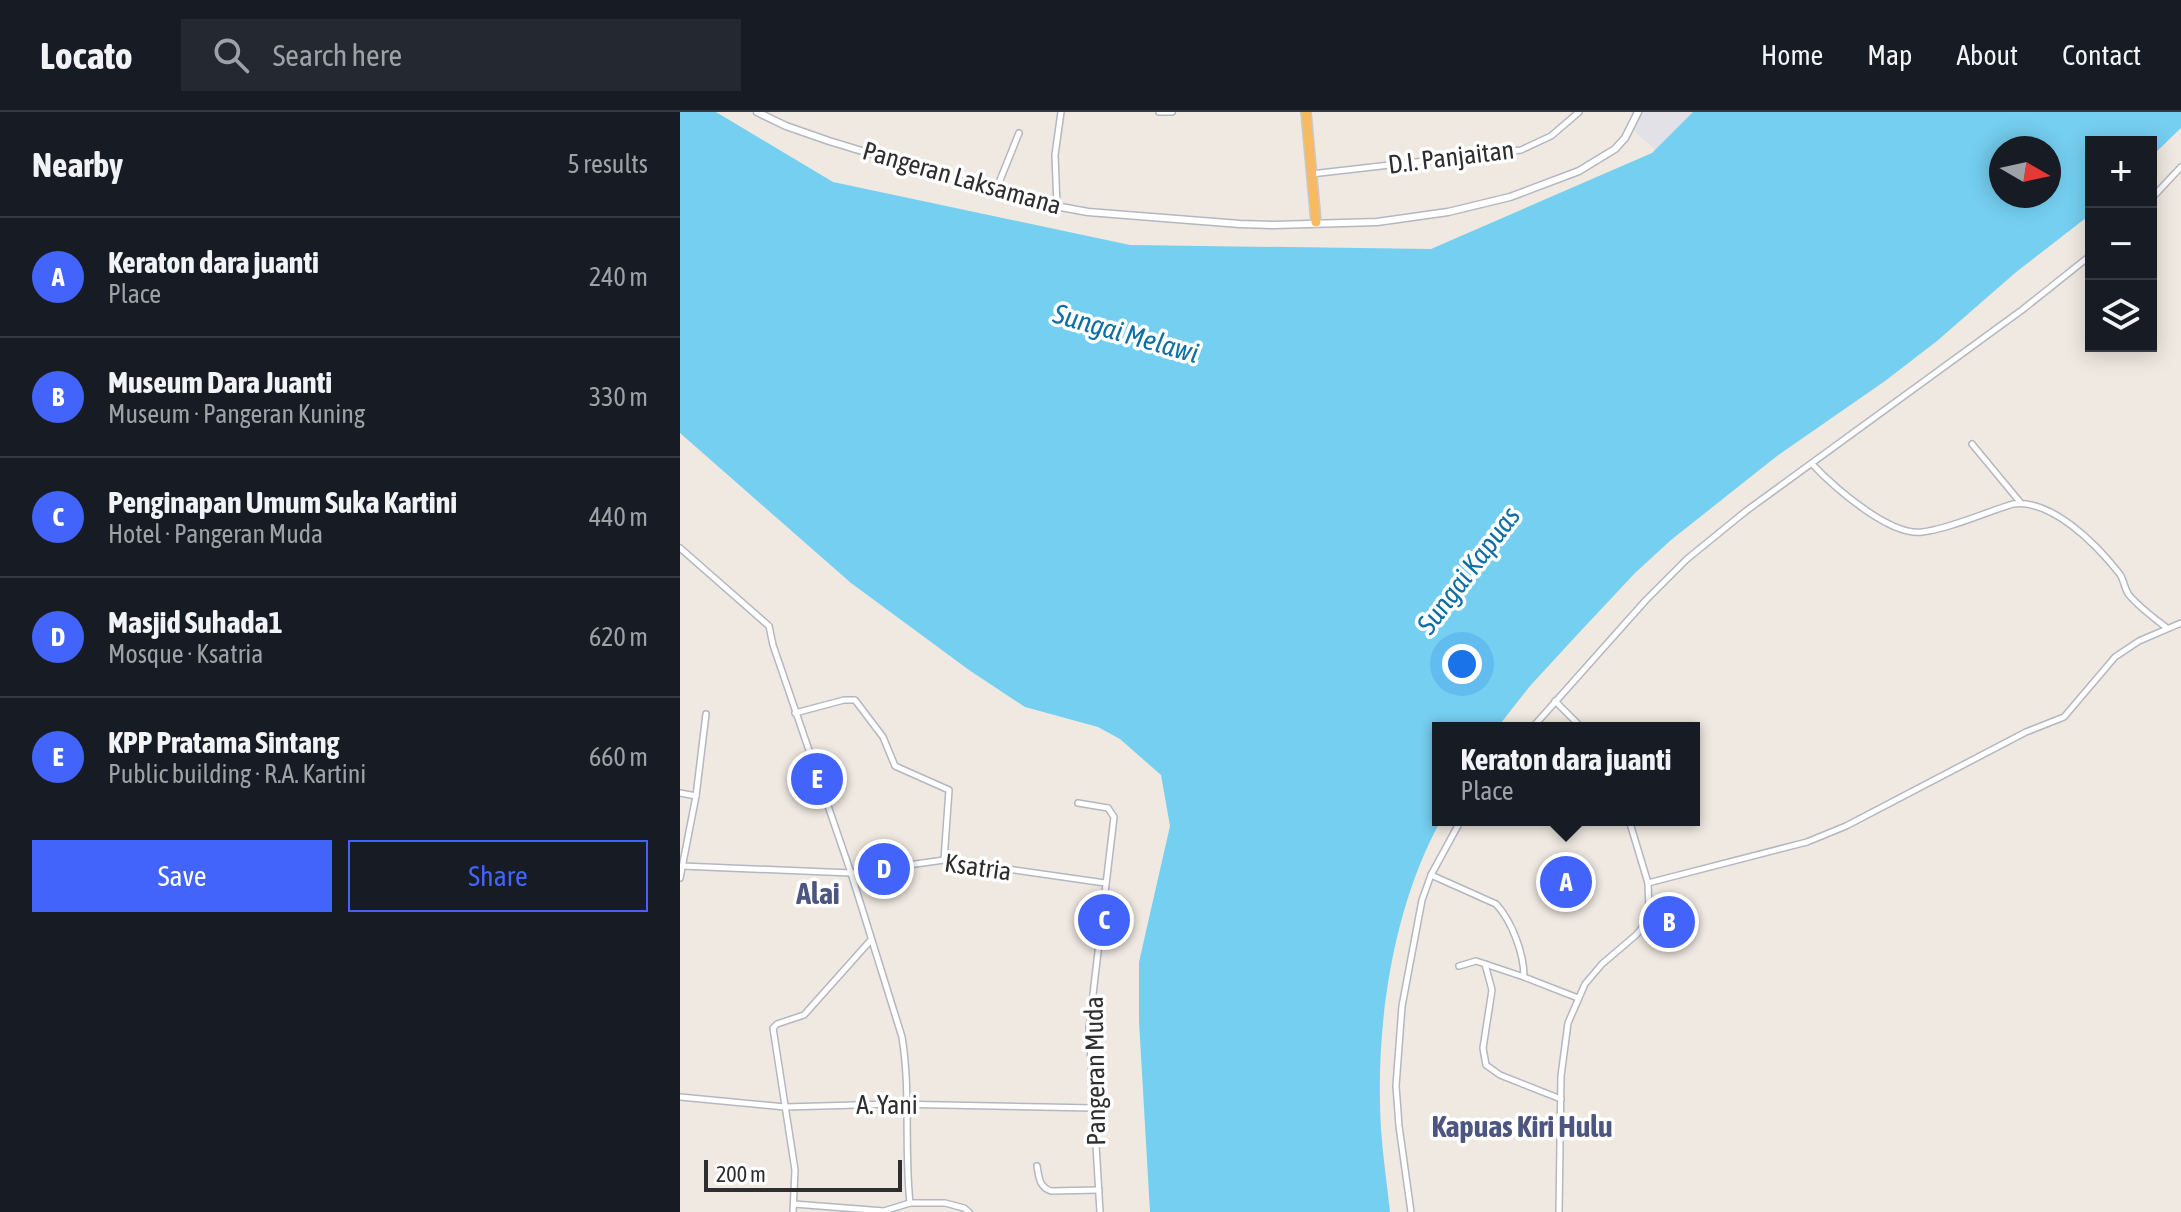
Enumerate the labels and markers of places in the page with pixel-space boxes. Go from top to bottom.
pin: E [791,749,843,809]
pin: D [858,839,910,899]
pin: A [1540,852,1592,912]
pin: C [1078,890,1130,950]
pin: B [1643,892,1695,952]

